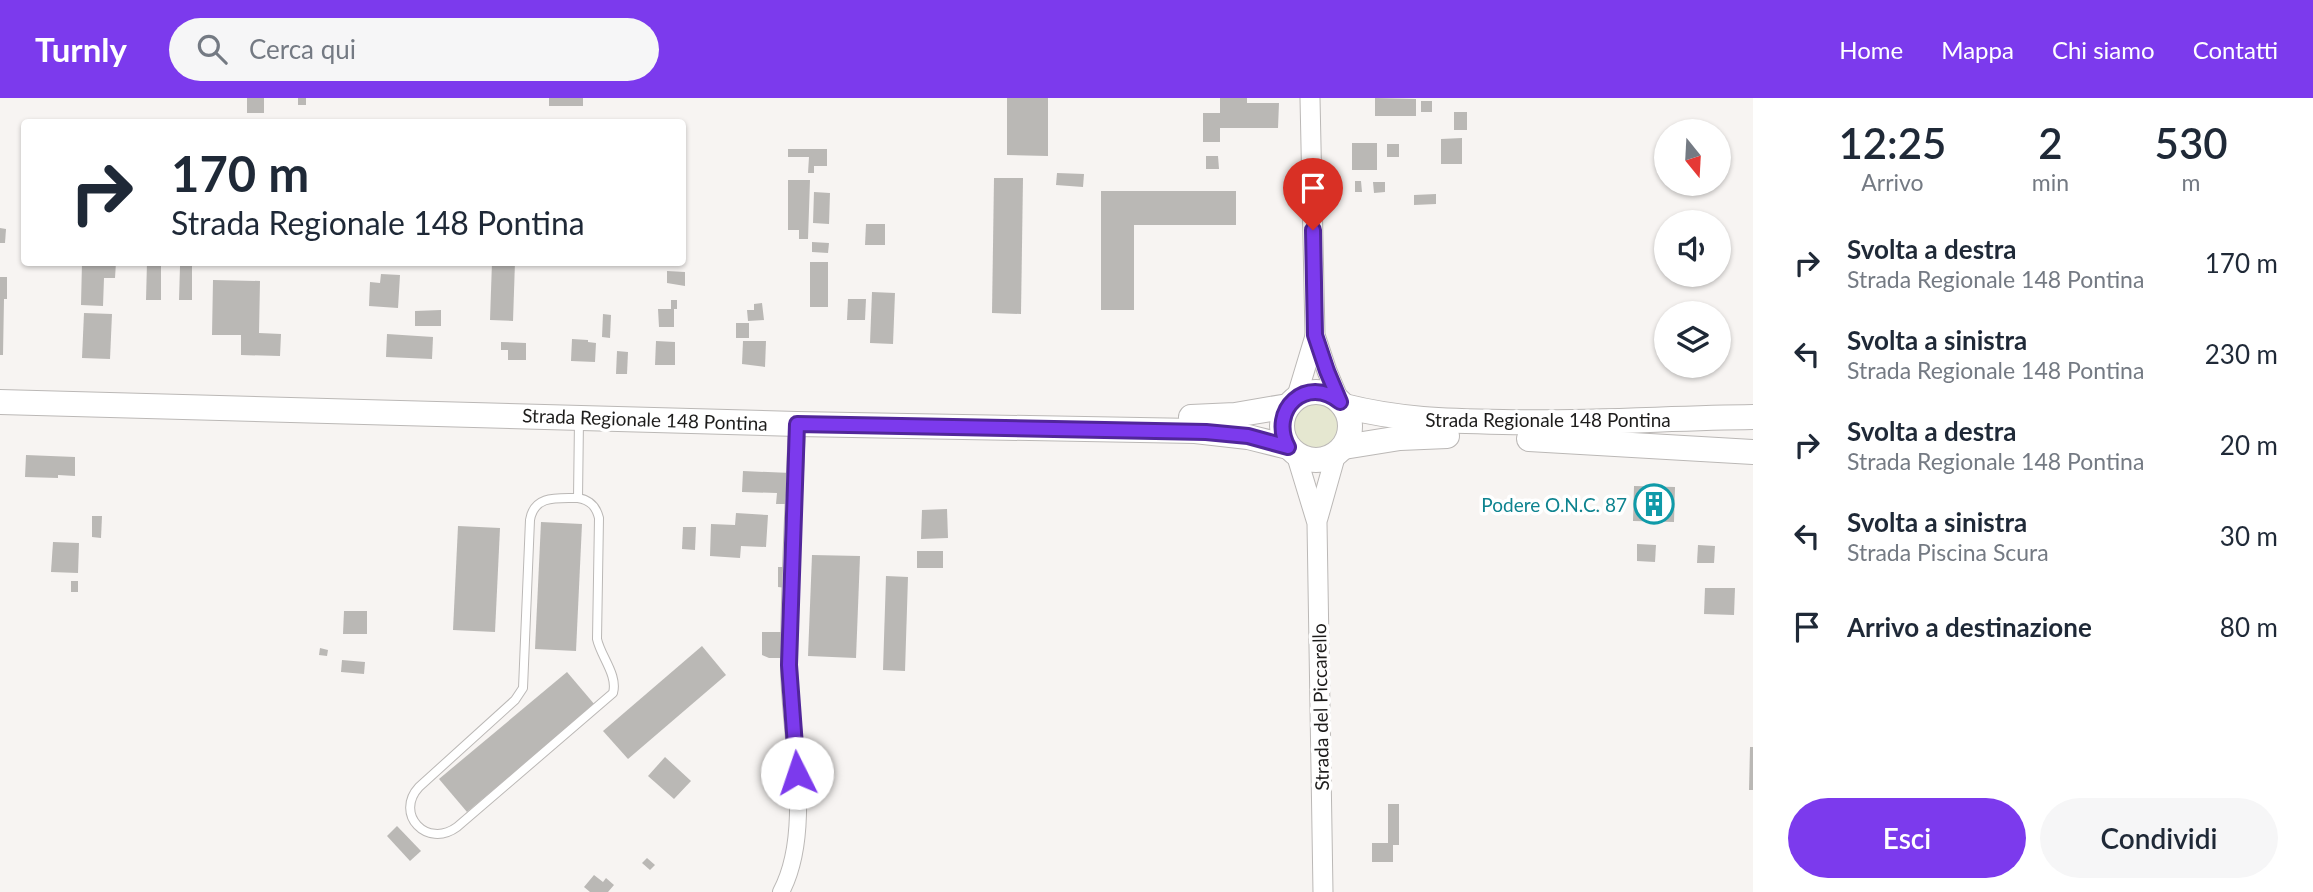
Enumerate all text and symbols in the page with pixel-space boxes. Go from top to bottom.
search box [169,18,659,81]
text: Turnly [35,29,127,69]
icon: search [193,30,231,68]
text: Cerca qui [249,33,356,65]
text: Home [1839,35,1903,64]
text: Mappa [1941,35,2014,64]
text: Chi siamo [2052,35,2155,64]
text: Contatti [2193,35,2278,64]
text: 12:25 [1838,118,1946,168]
text: 2 [2038,118,2063,168]
text: 530 [2155,118,2228,168]
north arrow [1654,119,1731,196]
map controls [1654,119,1731,378]
text: 170 m [171,144,309,202]
icon: right [56,147,147,238]
pin [1283,158,1343,230]
text: Arrivo [1861,168,1924,196]
text: min [2032,168,2069,196]
text: m [2182,168,2201,196]
icon: arrive [1294,169,1332,207]
text: Strada Regionale 148 Pontina [171,203,585,242]
button: sound [1654,210,1731,287]
text: Svolta a destra [1847,233,2017,265]
icon: right [1788,244,1826,282]
text: 170 m [2205,247,2278,279]
text: Strada Regionale 148 Pontina [1847,265,2144,293]
button: layers [1654,301,1731,378]
text: Svolta a sinistra [1847,324,2027,356]
icon: left [1788,335,1826,373]
text: 230 m [2205,338,2278,370]
text: Strada Regionale 148 Pontina [1847,356,2144,384]
street label: Strada Regionale 148 Pontina [522,403,768,435]
street label: Strada Regionale 148 Pontina [1425,408,1671,431]
text: Svolta a destra [1847,415,2017,447]
icon: right [1788,426,1826,464]
text: 20 m [2220,429,2278,461]
text: Strada Regionale 148 Pontina [1847,447,2144,475]
building icon: Podere O.N.C. 87 [1633,483,1675,525]
place label: Podere O.N.C. 87 [1481,493,1627,516]
text: Svolta a sinistra [1847,506,2027,538]
icon: left [1788,517,1826,555]
text: 30 m [2220,520,2278,552]
text: Strada Piscina Scura [1847,538,2049,566]
icon: arrive [1788,608,1826,646]
text: Arrivo a destinazione [1847,611,2092,643]
text: 80 m [2220,611,2278,643]
street label: Strada del Piccarello [1307,623,1333,791]
position arrow [760,736,834,810]
button: Esci [1788,798,2026,878]
button: Condividi [2040,798,2278,878]

